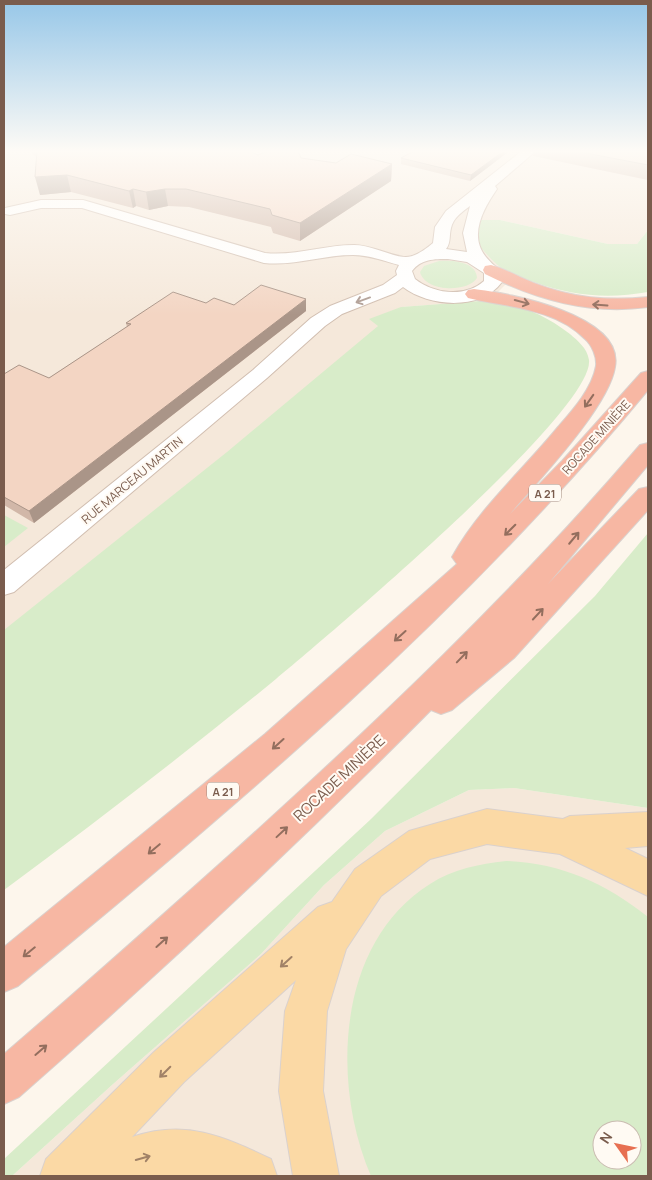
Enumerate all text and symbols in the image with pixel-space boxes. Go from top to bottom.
one-way arrow [355,296,371,305]
one-way arrow [514,297,530,307]
one-way arrow [592,300,608,309]
one-way arrow [583,393,594,407]
street label: ROCADE MINIÈRE [558,396,634,478]
street label: RUE MARCEAU MARTIN [78,433,186,527]
road number: A 21 [529,484,561,502]
one-way arrow [503,524,516,536]
one-way arrow [568,532,580,545]
one-way arrow [532,607,544,620]
one-way arrow [393,630,406,642]
one-way arrow [456,651,468,663]
street label: ROCADE MINIÈRE [289,730,389,826]
one-way arrow [272,738,285,749]
road number: A 21 [207,782,239,799]
one-way arrow [275,826,288,838]
one-way arrow [148,843,161,854]
one-way arrow [156,936,169,948]
one-way arrow [22,946,35,957]
one-way arrow [279,957,292,968]
one-way arrow [34,1044,47,1056]
one-way arrow [159,1065,171,1078]
north arrow [592,1120,642,1170]
text: N [595,1128,616,1147]
one-way arrow [135,1152,151,1162]

